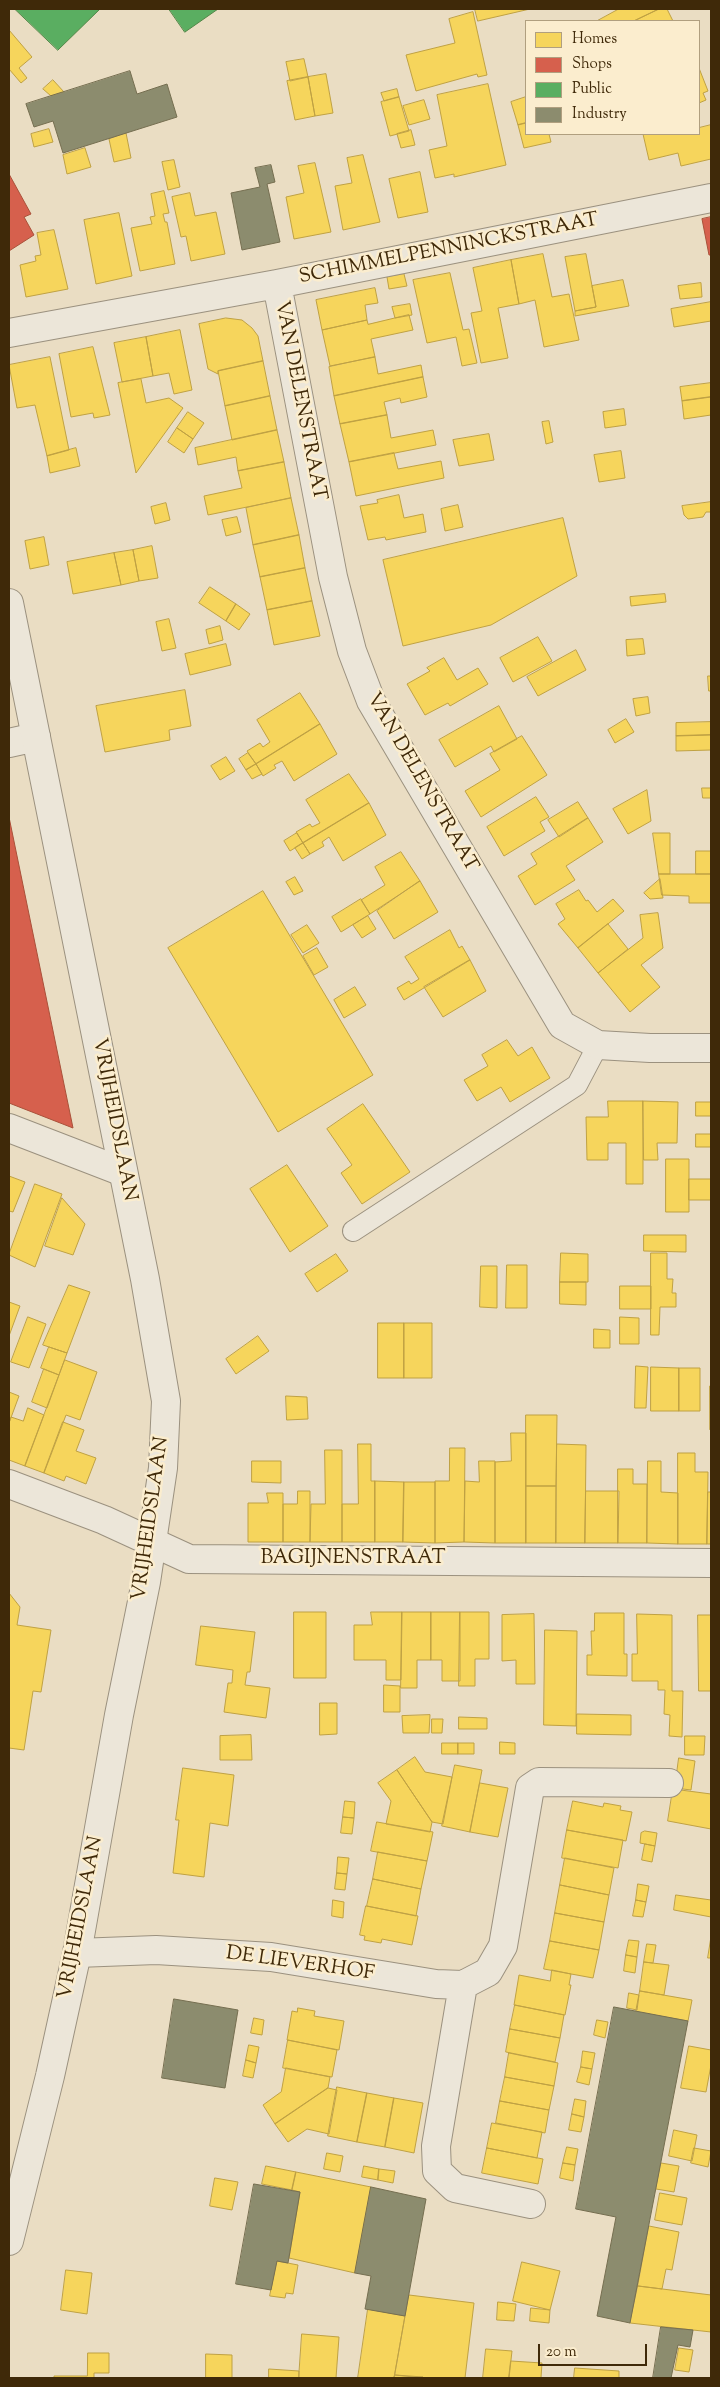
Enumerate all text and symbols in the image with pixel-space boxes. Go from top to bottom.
legend [525,20,700,135]
text: Homes [572,29,617,50]
text: Shops [572,54,612,75]
text: Public [572,79,612,100]
text: Industry [572,104,627,125]
street label: SCHIMMELPENNINCKSTRAAT [297,209,601,291]
street label: VAN DELENSTRAAT [268,299,330,503]
street label: VAN DELENSTRAAT [360,689,482,877]
street label: VRIJHEIDSLAAN [85,1036,141,1204]
street label: VRIJHEIDSLAAN [129,1435,175,1603]
street label: BAGIJNENSTRAAT [260,1548,446,1572]
street label: VRIJHEIDSLAAN [54,1834,110,2002]
street label: DE LIEVERHOF [224,1943,376,1987]
scale bar [540,2334,649,2366]
text: 20 m [546,2342,577,2363]

